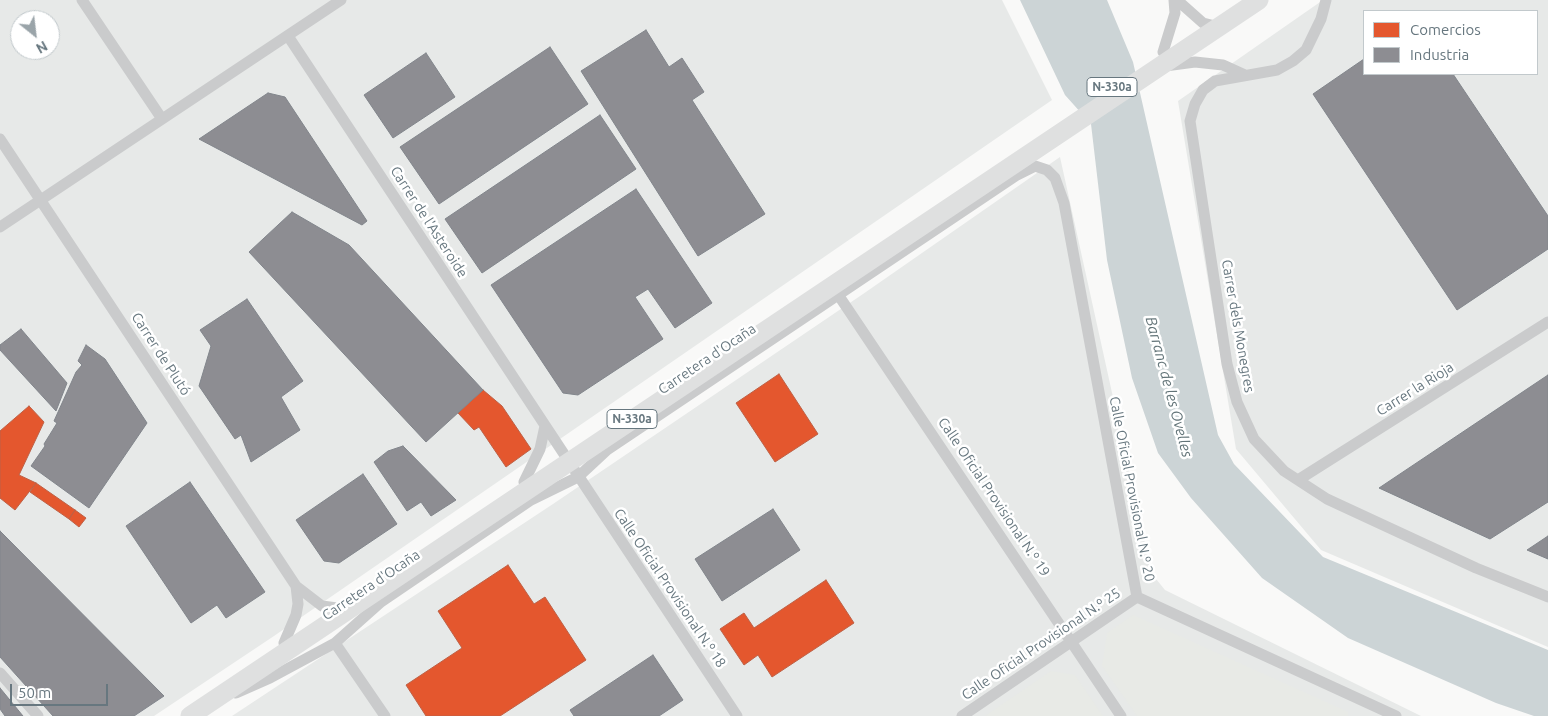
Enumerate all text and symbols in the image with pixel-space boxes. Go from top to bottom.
north arrow [10,10,60,60]
legend [1363,10,1538,75]
text: Comercios [1410,21,1481,38]
text: N [33,38,50,57]
text: Industria [1410,46,1469,63]
road number: N-330a [1087,77,1137,96]
street label: Carrer de l'Asteroide [387,163,471,281]
street label: Carrer dels Monegres [1218,258,1258,394]
street label: Carrer de Plutó [128,309,194,399]
water label: Barranc de les Ovelles [1142,315,1196,459]
street label: Carretera d'Ocaña [655,320,759,398]
street label: Carrer la Rioja [1373,359,1457,419]
street label: Calle Oficial Provisional N.º 20 [1106,395,1158,583]
road number: N-330a [607,409,657,428]
street label: Calle Oficial Provisional N.º 19 [934,414,1054,580]
street label: Calle Oficial Provisional N.º 18 [610,505,730,671]
street label: Carretera d'Ocaña [319,546,423,624]
street label: Calle Oficial Provisional N.º 25 [958,584,1124,704]
scale bar [12,674,110,706]
text: 50 m [18,684,51,701]

